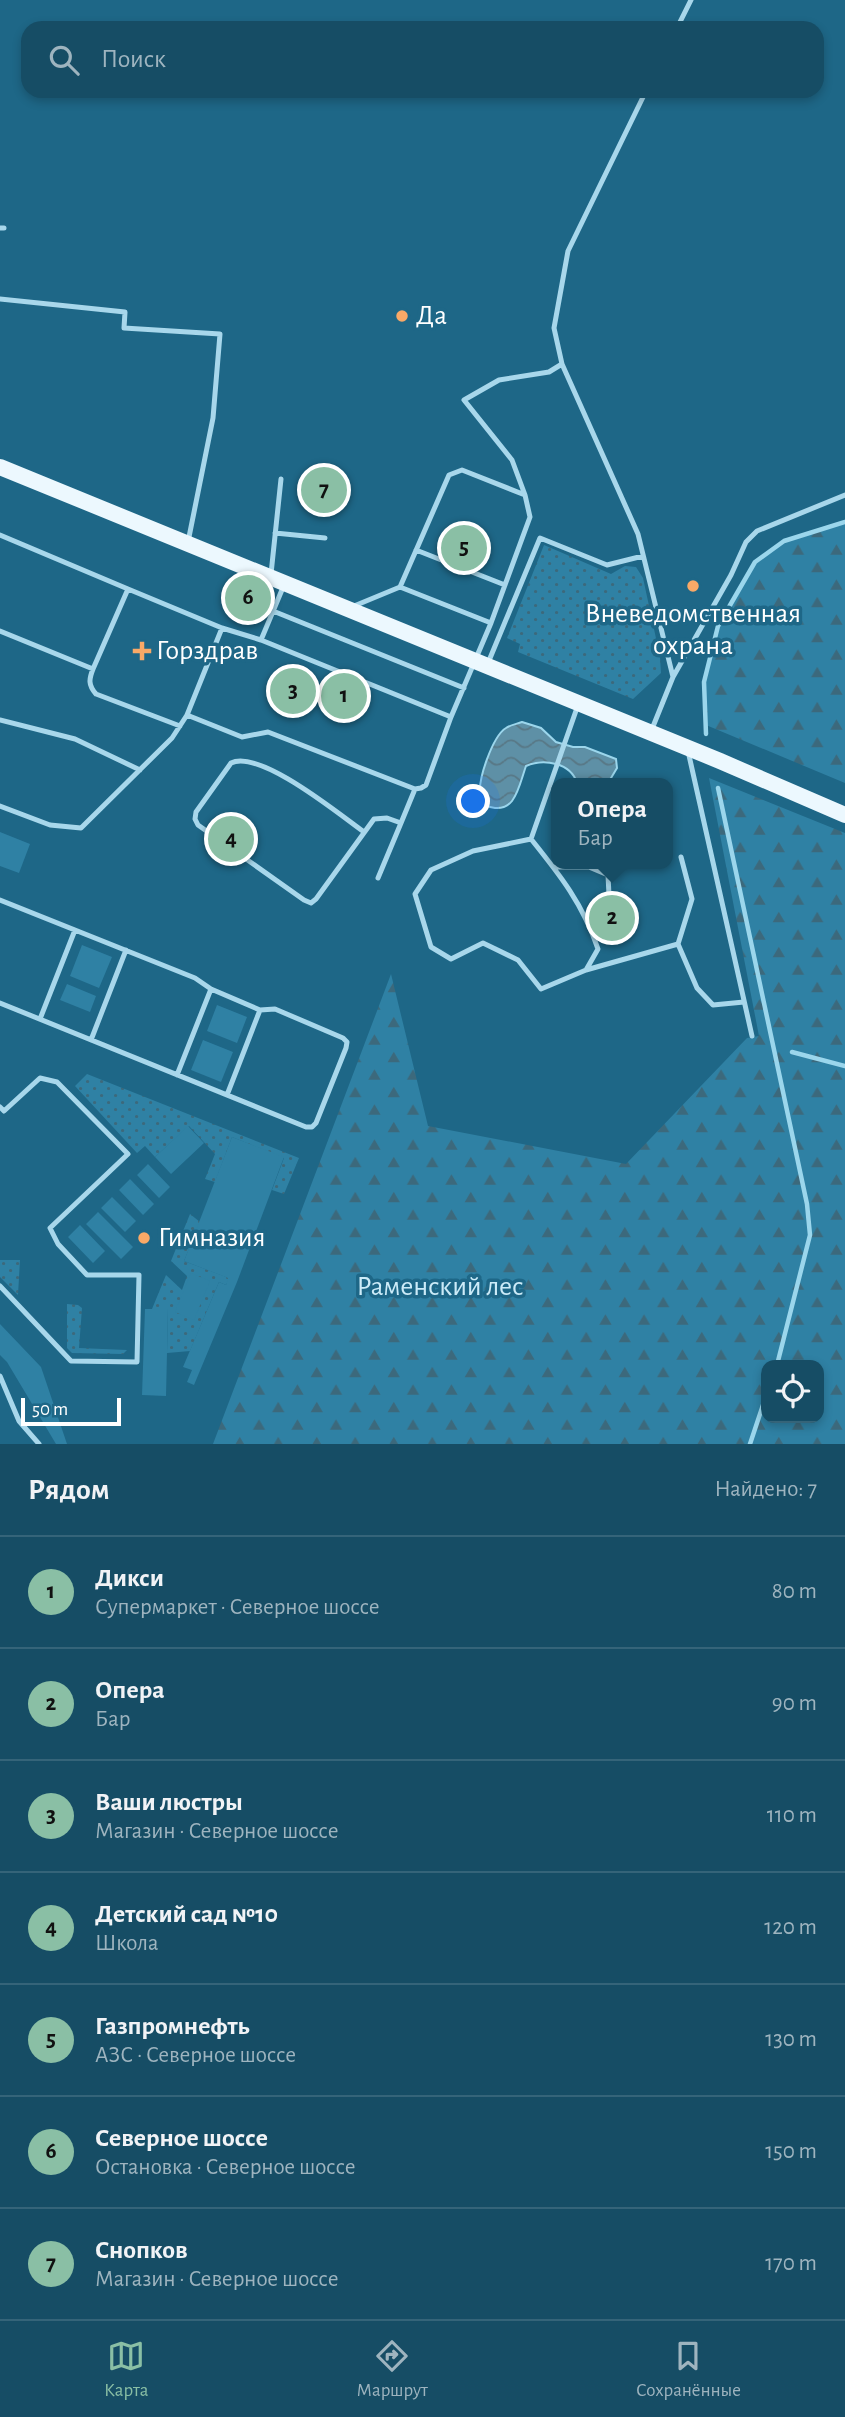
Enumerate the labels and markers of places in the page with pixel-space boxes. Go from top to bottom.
place label: Да [416,302,447,330]
marker: Да [394,308,410,324]
pin: 7 [301,464,347,516]
pin: 5 [441,522,487,574]
pin: 6 [225,572,271,624]
marker: Вневедомственная охрана [685,578,701,594]
place label: Вневедомственная охрана [585,600,801,660]
place label: Горздрав [156,637,258,665]
marker: Горздрав [134,643,150,659]
pin: 3 [270,665,316,717]
pin: 1 [321,670,367,722]
pin: 4 [208,813,254,865]
pin: 2 [589,892,635,944]
place label: Гимназия [158,1224,265,1252]
marker: Гимназия [136,1230,152,1246]

